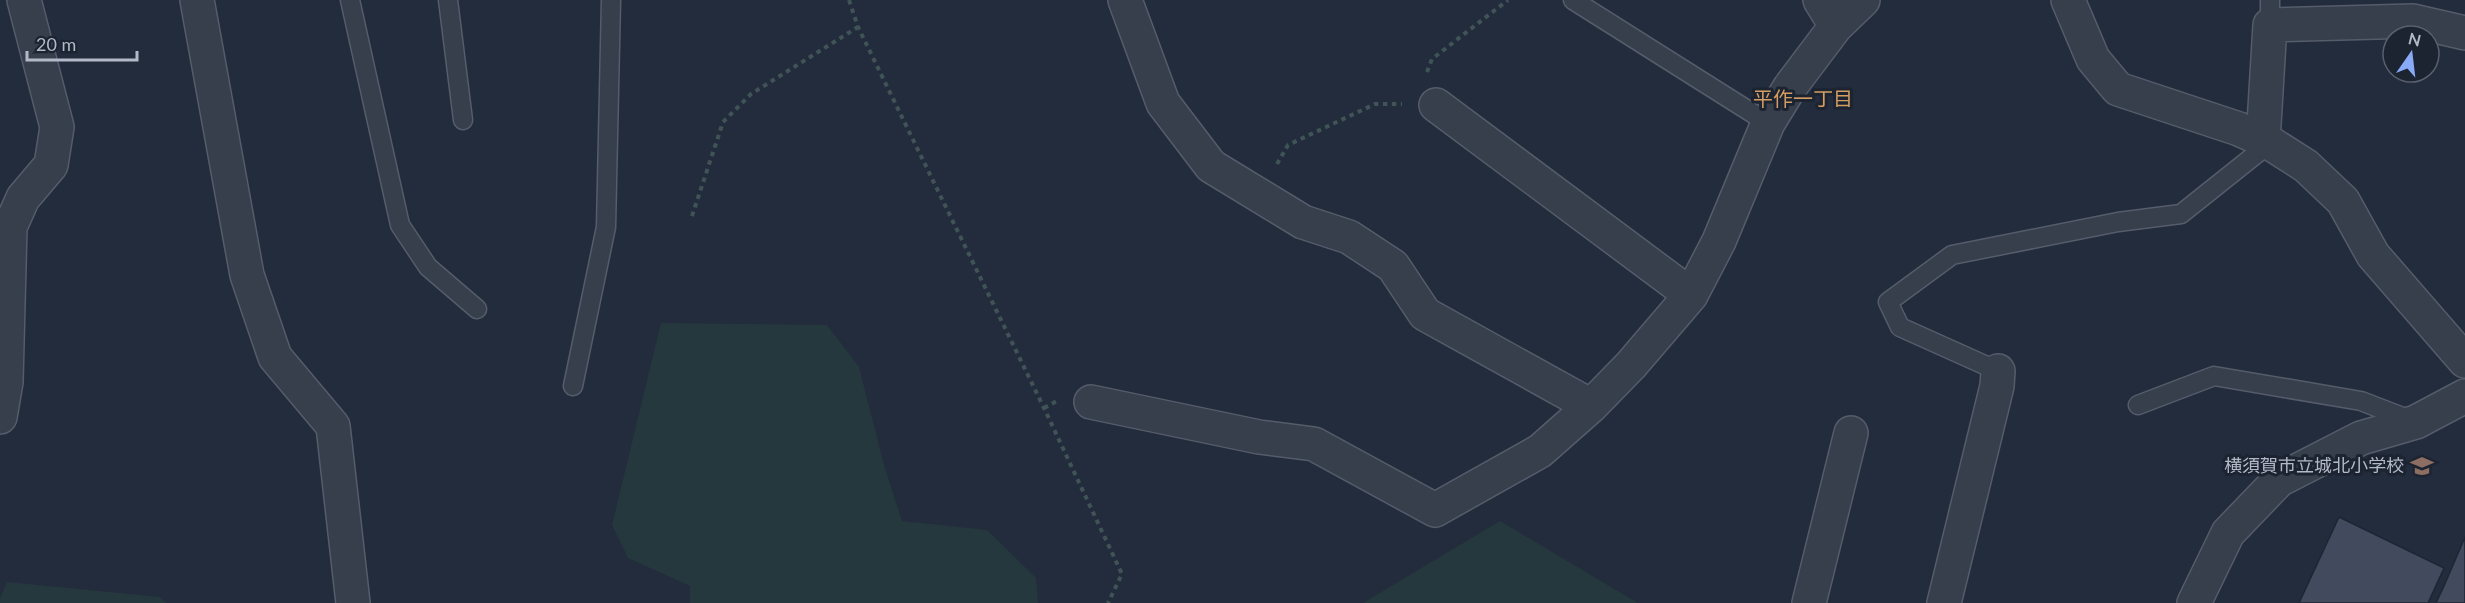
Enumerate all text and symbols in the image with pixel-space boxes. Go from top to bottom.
scale bar [27,24,136,62]
north arrow [2381,24,2441,84]
text: N [2406,28,2423,50]
text: 20 m [36,33,76,55]
district label: 平作一丁目 [1753,86,1853,110]
school or university icon: 横須賀市立城北小学校 [2409,453,2435,479]
place label: 横須賀市立城北小学校 [2224,454,2404,476]

